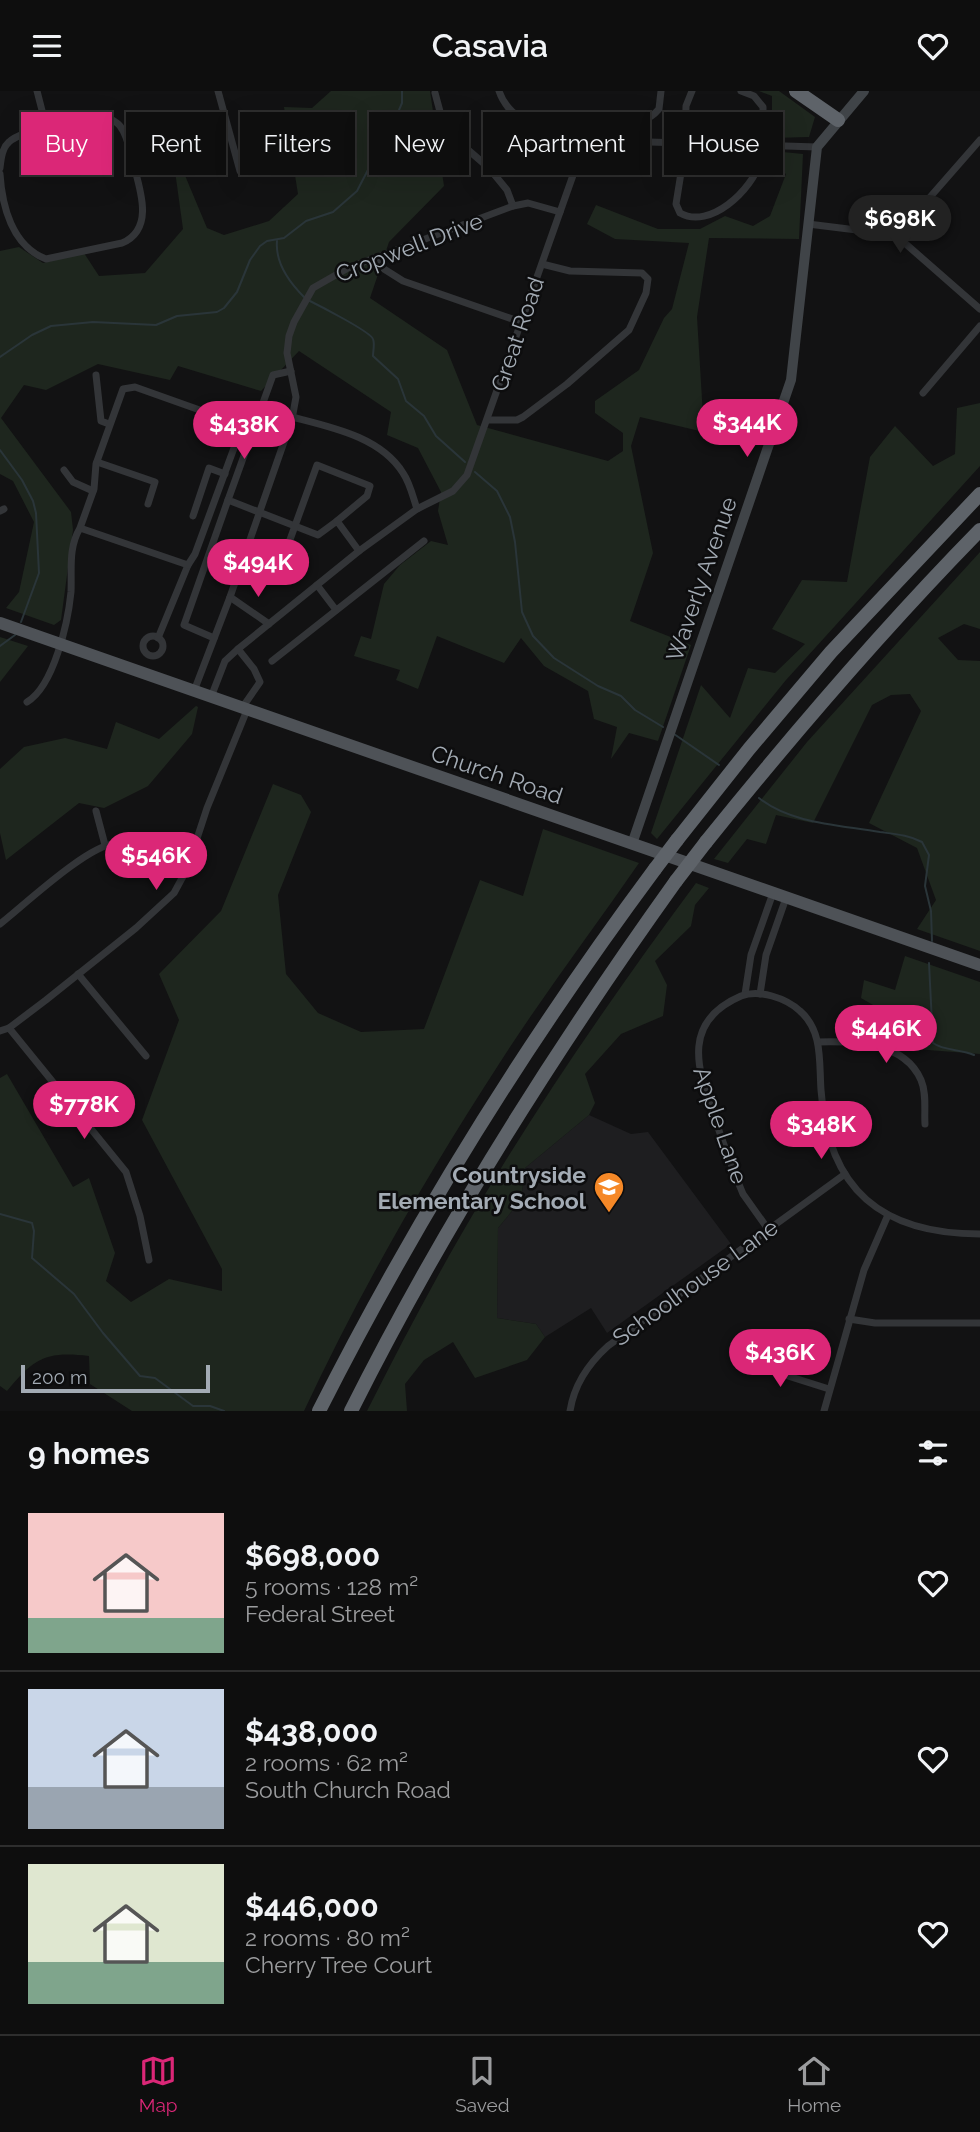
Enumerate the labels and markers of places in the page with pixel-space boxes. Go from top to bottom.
pin: $698K [851,195,949,255]
pin: $344K [698,399,796,459]
pin: $438K [195,401,293,461]
pin: $494K [209,539,307,599]
pin: $546K [107,833,205,892]
pin: $446K [837,1005,935,1065]
pin: $778K [35,1081,133,1141]
pin: $348K [772,1101,870,1161]
place label: Countryside Elementary School [377,1161,587,1214]
school or university icon: Countryside Elementary School [592,1170,626,1214]
pin: $436K [731,1329,829,1389]

